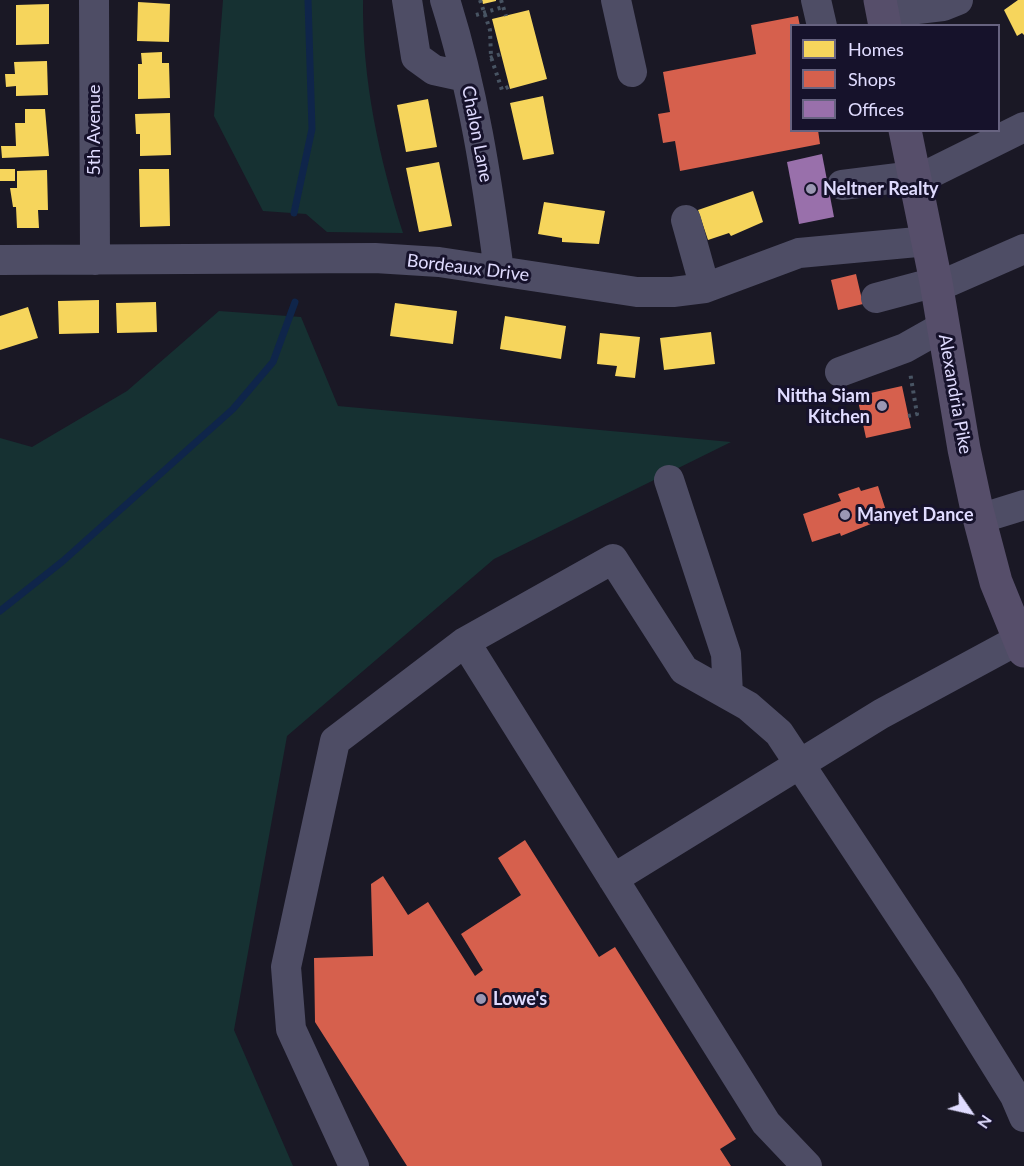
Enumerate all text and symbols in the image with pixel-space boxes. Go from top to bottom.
legend [790,24,1000,132]
text: Homes [848,38,904,60]
text: Shops [848,68,896,90]
street label: 5th Avenue [83,84,105,176]
street label: Chalon Lane [457,84,497,184]
text: Offices [848,98,904,120]
place label: Neltner Realty [823,178,939,200]
marker: Neltner Realty [804,182,818,196]
street label: Bordeaux Drive [406,250,530,286]
street label: Alexandria Pike [934,332,976,456]
place label: Nittha Siam Kitchen [777,385,870,428]
marker: Nittha Siam Kitchen [875,399,889,413]
place label: Manyet Dance [857,504,973,526]
marker: Manyet Dance [838,508,852,522]
place label: Lowe's [493,988,547,1010]
marker: Lowe's [474,992,488,1006]
north arrow [940,1082,1000,1142]
text: N [974,1112,997,1133]

